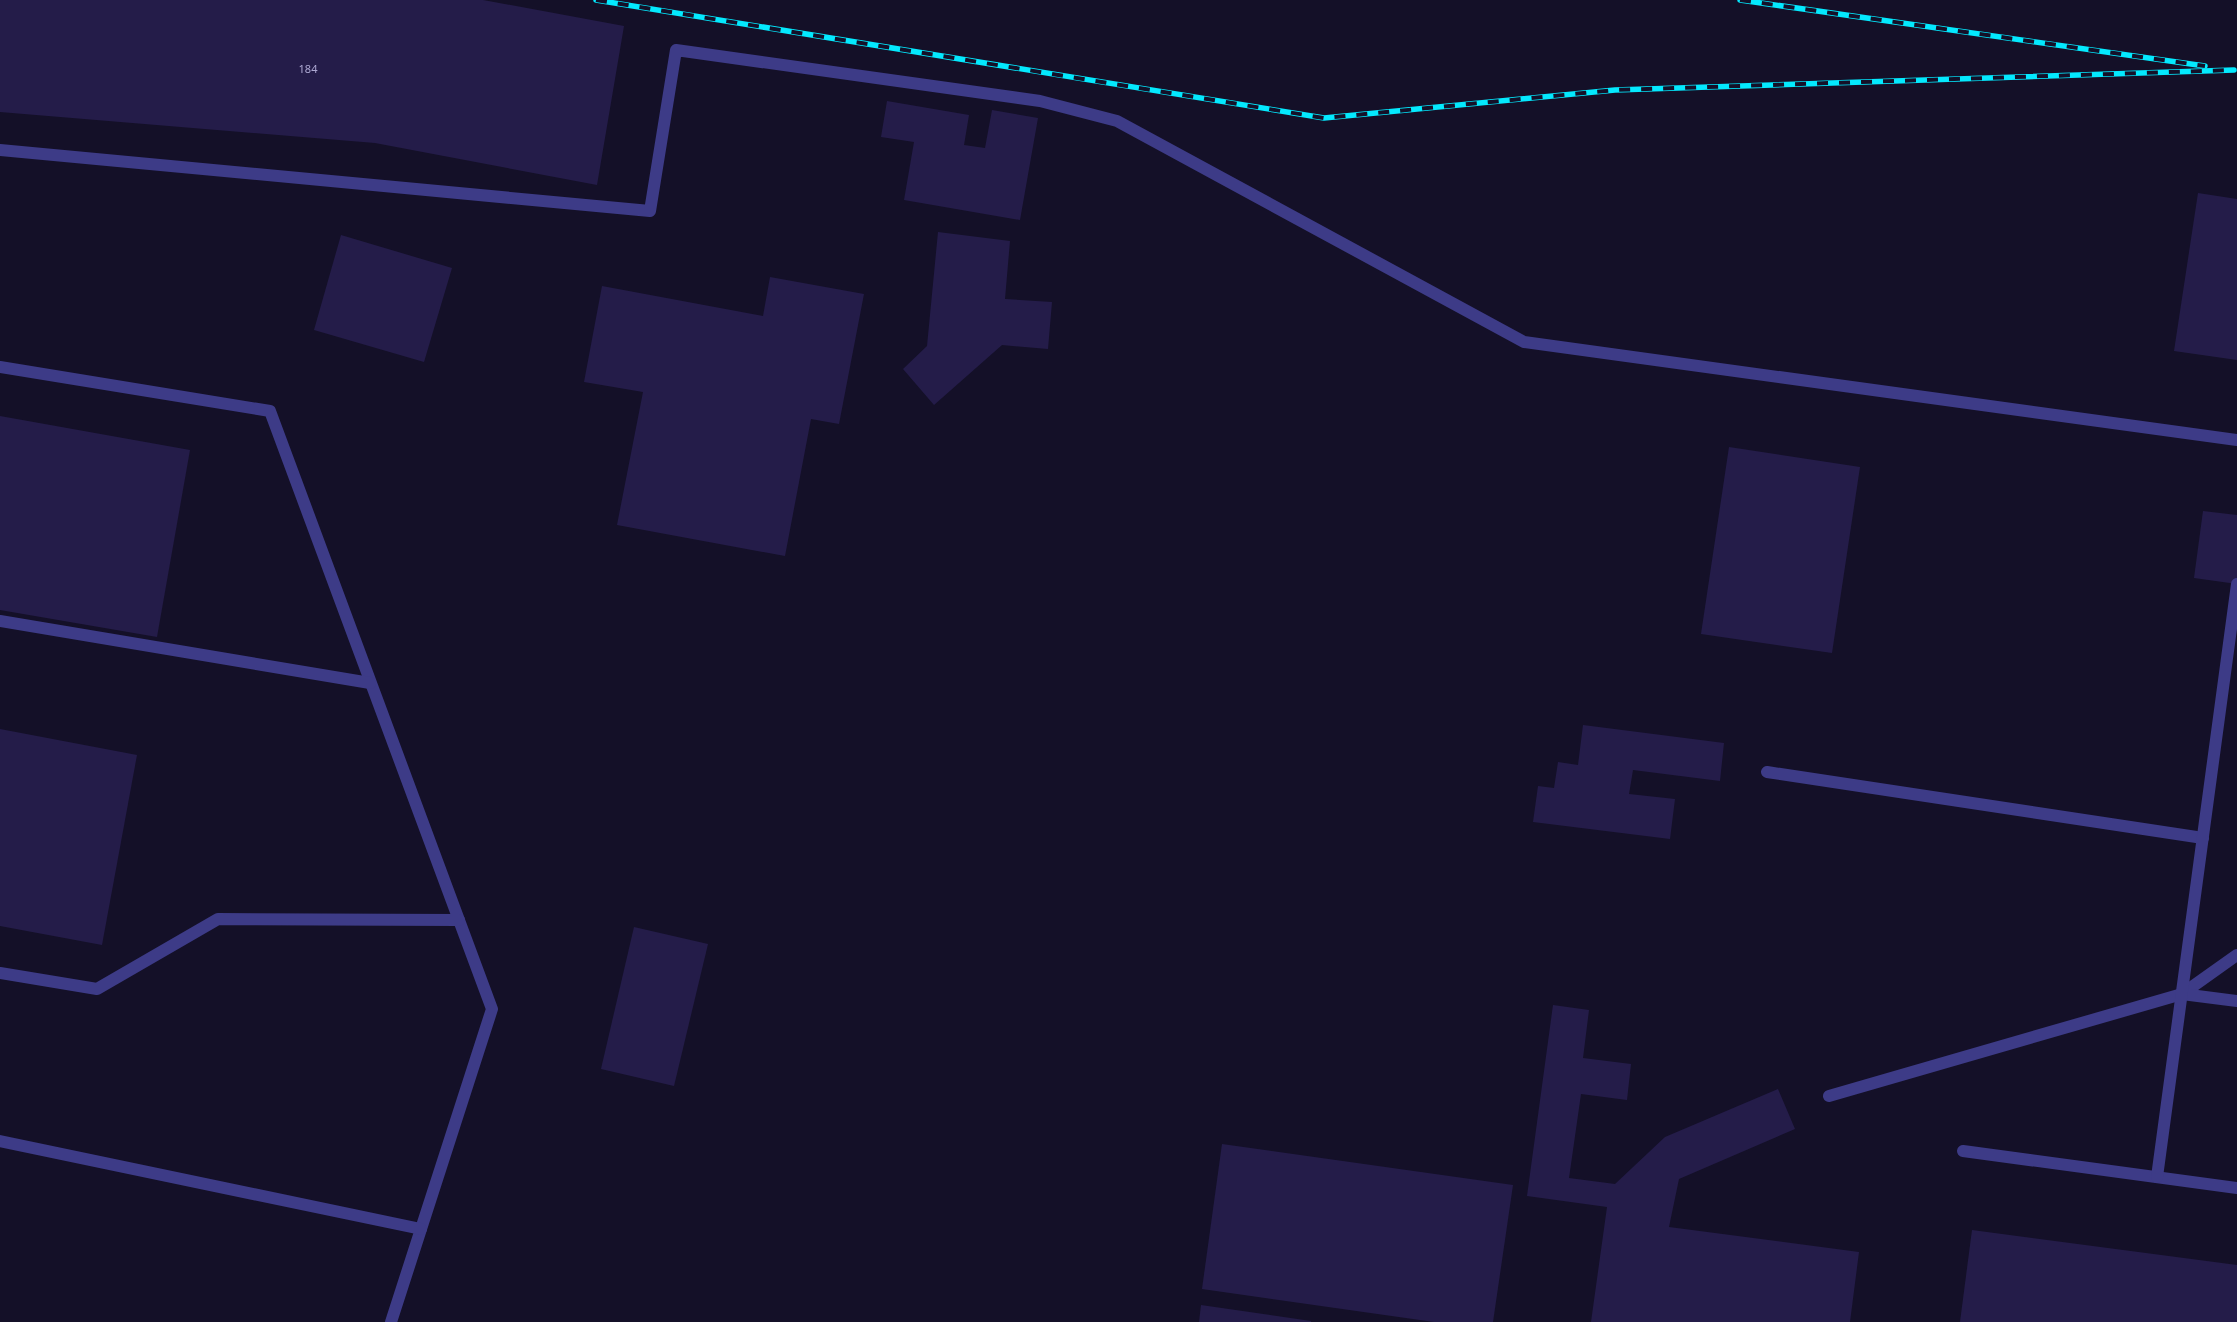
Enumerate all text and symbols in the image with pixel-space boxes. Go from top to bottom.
house number: 184 [299,61,318,76]

